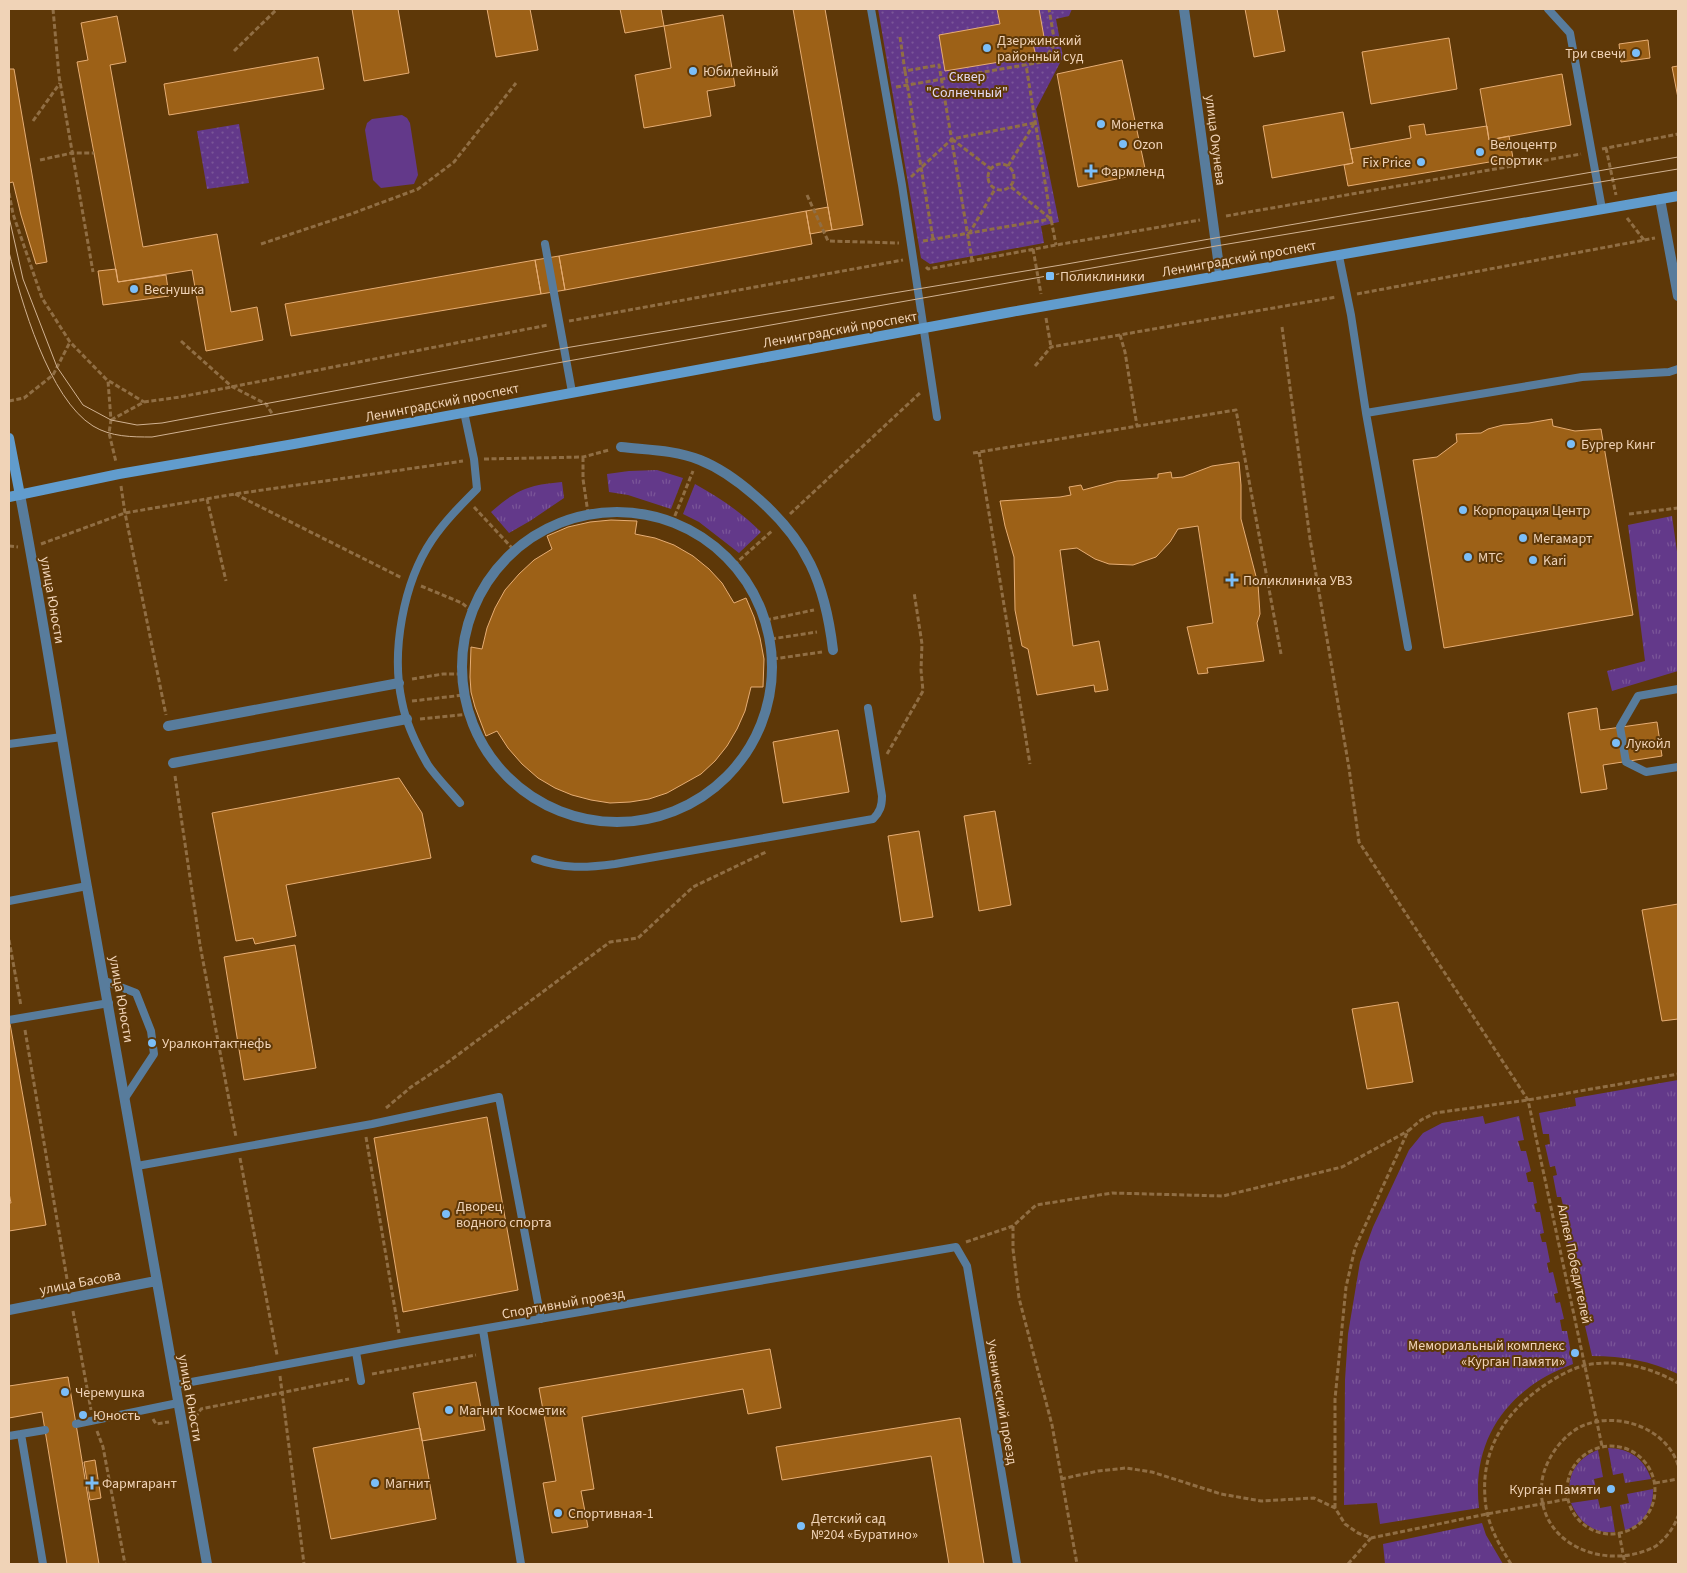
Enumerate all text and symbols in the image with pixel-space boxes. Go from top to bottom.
place label: Дзержинский районный суд [997,31,1084,67]
marker: Дзержинский районный суд [981,42,993,54]
place label: Три свечи [1565,44,1626,64]
marker: Три свечи [1630,47,1642,59]
place label: Юбилейный [703,62,779,82]
marker: Юбилейный [687,65,699,77]
park label: Сквер "Солнечный" [926,67,1008,103]
street label: улица Окунева [1200,94,1230,187]
place label: Монетка [1111,115,1164,135]
marker: Монетка [1095,118,1107,130]
place label: Ozon [1133,135,1163,155]
place label: Велоцентр Спортик [1490,135,1557,171]
marker: Ozon [1117,138,1129,150]
marker: Велоцентр Спортик [1474,146,1486,158]
place label: Fix Price [1362,153,1411,173]
marker: Fix Price [1415,156,1427,168]
place label: Фармленд [1101,162,1165,182]
marker: Фармленд [1085,165,1097,177]
street label: Ленинградский проспект [1160,235,1319,282]
place label: Поликлиники [1060,267,1145,287]
marker: Поликлиники [1044,270,1056,282]
place label: Веснушка [144,280,204,300]
marker: Веснушка [128,283,140,295]
street label: Ленинградский проспект [761,306,920,353]
street label: Ленинградский проспект [363,378,521,428]
place label: Бургер Кинг [1581,435,1656,455]
marker: Бургер Кинг [1565,438,1577,450]
place label: Корпорация Центр [1473,501,1590,521]
marker: Корпорация Центр [1457,504,1469,516]
place label: Мегамарт [1533,529,1593,549]
marker: Мегамарт [1517,532,1529,544]
place label: МТС [1478,548,1503,568]
marker: МТС [1462,551,1474,563]
place label: Kari [1543,551,1566,571]
marker: Kari [1527,554,1539,566]
street label: улица Юности [35,555,70,645]
place label: Поликлиника УВЗ [1243,571,1353,591]
marker: Поликлиника УВЗ [1225,573,1239,587]
place label: Лукойл [1626,734,1671,754]
marker: Лукойл [1610,737,1622,749]
street label: улица Юности [104,954,139,1044]
place label: Уралконтактнефь [162,1034,271,1054]
marker: Уралконтактнефь [146,1037,158,1049]
place label: Дворец водного спорта [456,1197,552,1233]
street label: Аллея Победителей [1552,1203,1596,1326]
marker: Дворец водного спорта [440,1208,452,1220]
street label: улица Басова [38,1265,123,1301]
street label: Спортивный проезд [500,1283,627,1325]
place label: Мемориальный комплекс «Курган Памяти» [1408,1336,1566,1372]
street label: Ученический проезд [980,1338,1022,1467]
marker: Мемориальный комплекс «Курган Памяти» [1569,1347,1581,1359]
street label: улица Юности [173,1353,208,1443]
place label: Черемушка [75,1383,145,1403]
marker: Черемушка [59,1386,71,1398]
place label: Магнит Косметик [459,1401,566,1421]
marker: Магнит Косметик [443,1404,455,1416]
place label: Юность [93,1406,141,1426]
marker: Юность [77,1409,89,1421]
place label: Фармгарант [102,1474,177,1494]
place label: Магнит [385,1474,431,1494]
marker: Фармгарант [86,1477,98,1489]
marker: Магнит [369,1477,381,1489]
place label: Курган Памяти [1509,1480,1601,1500]
marker: Курган Памяти [1605,1483,1617,1495]
place label: Спортивная-1 [568,1504,654,1524]
marker: Спортивная-1 [552,1507,564,1519]
place label: Детский сад №204 «Буратино» [811,1509,918,1545]
marker: Детский сад №204 «Буратино» [795,1520,807,1532]

